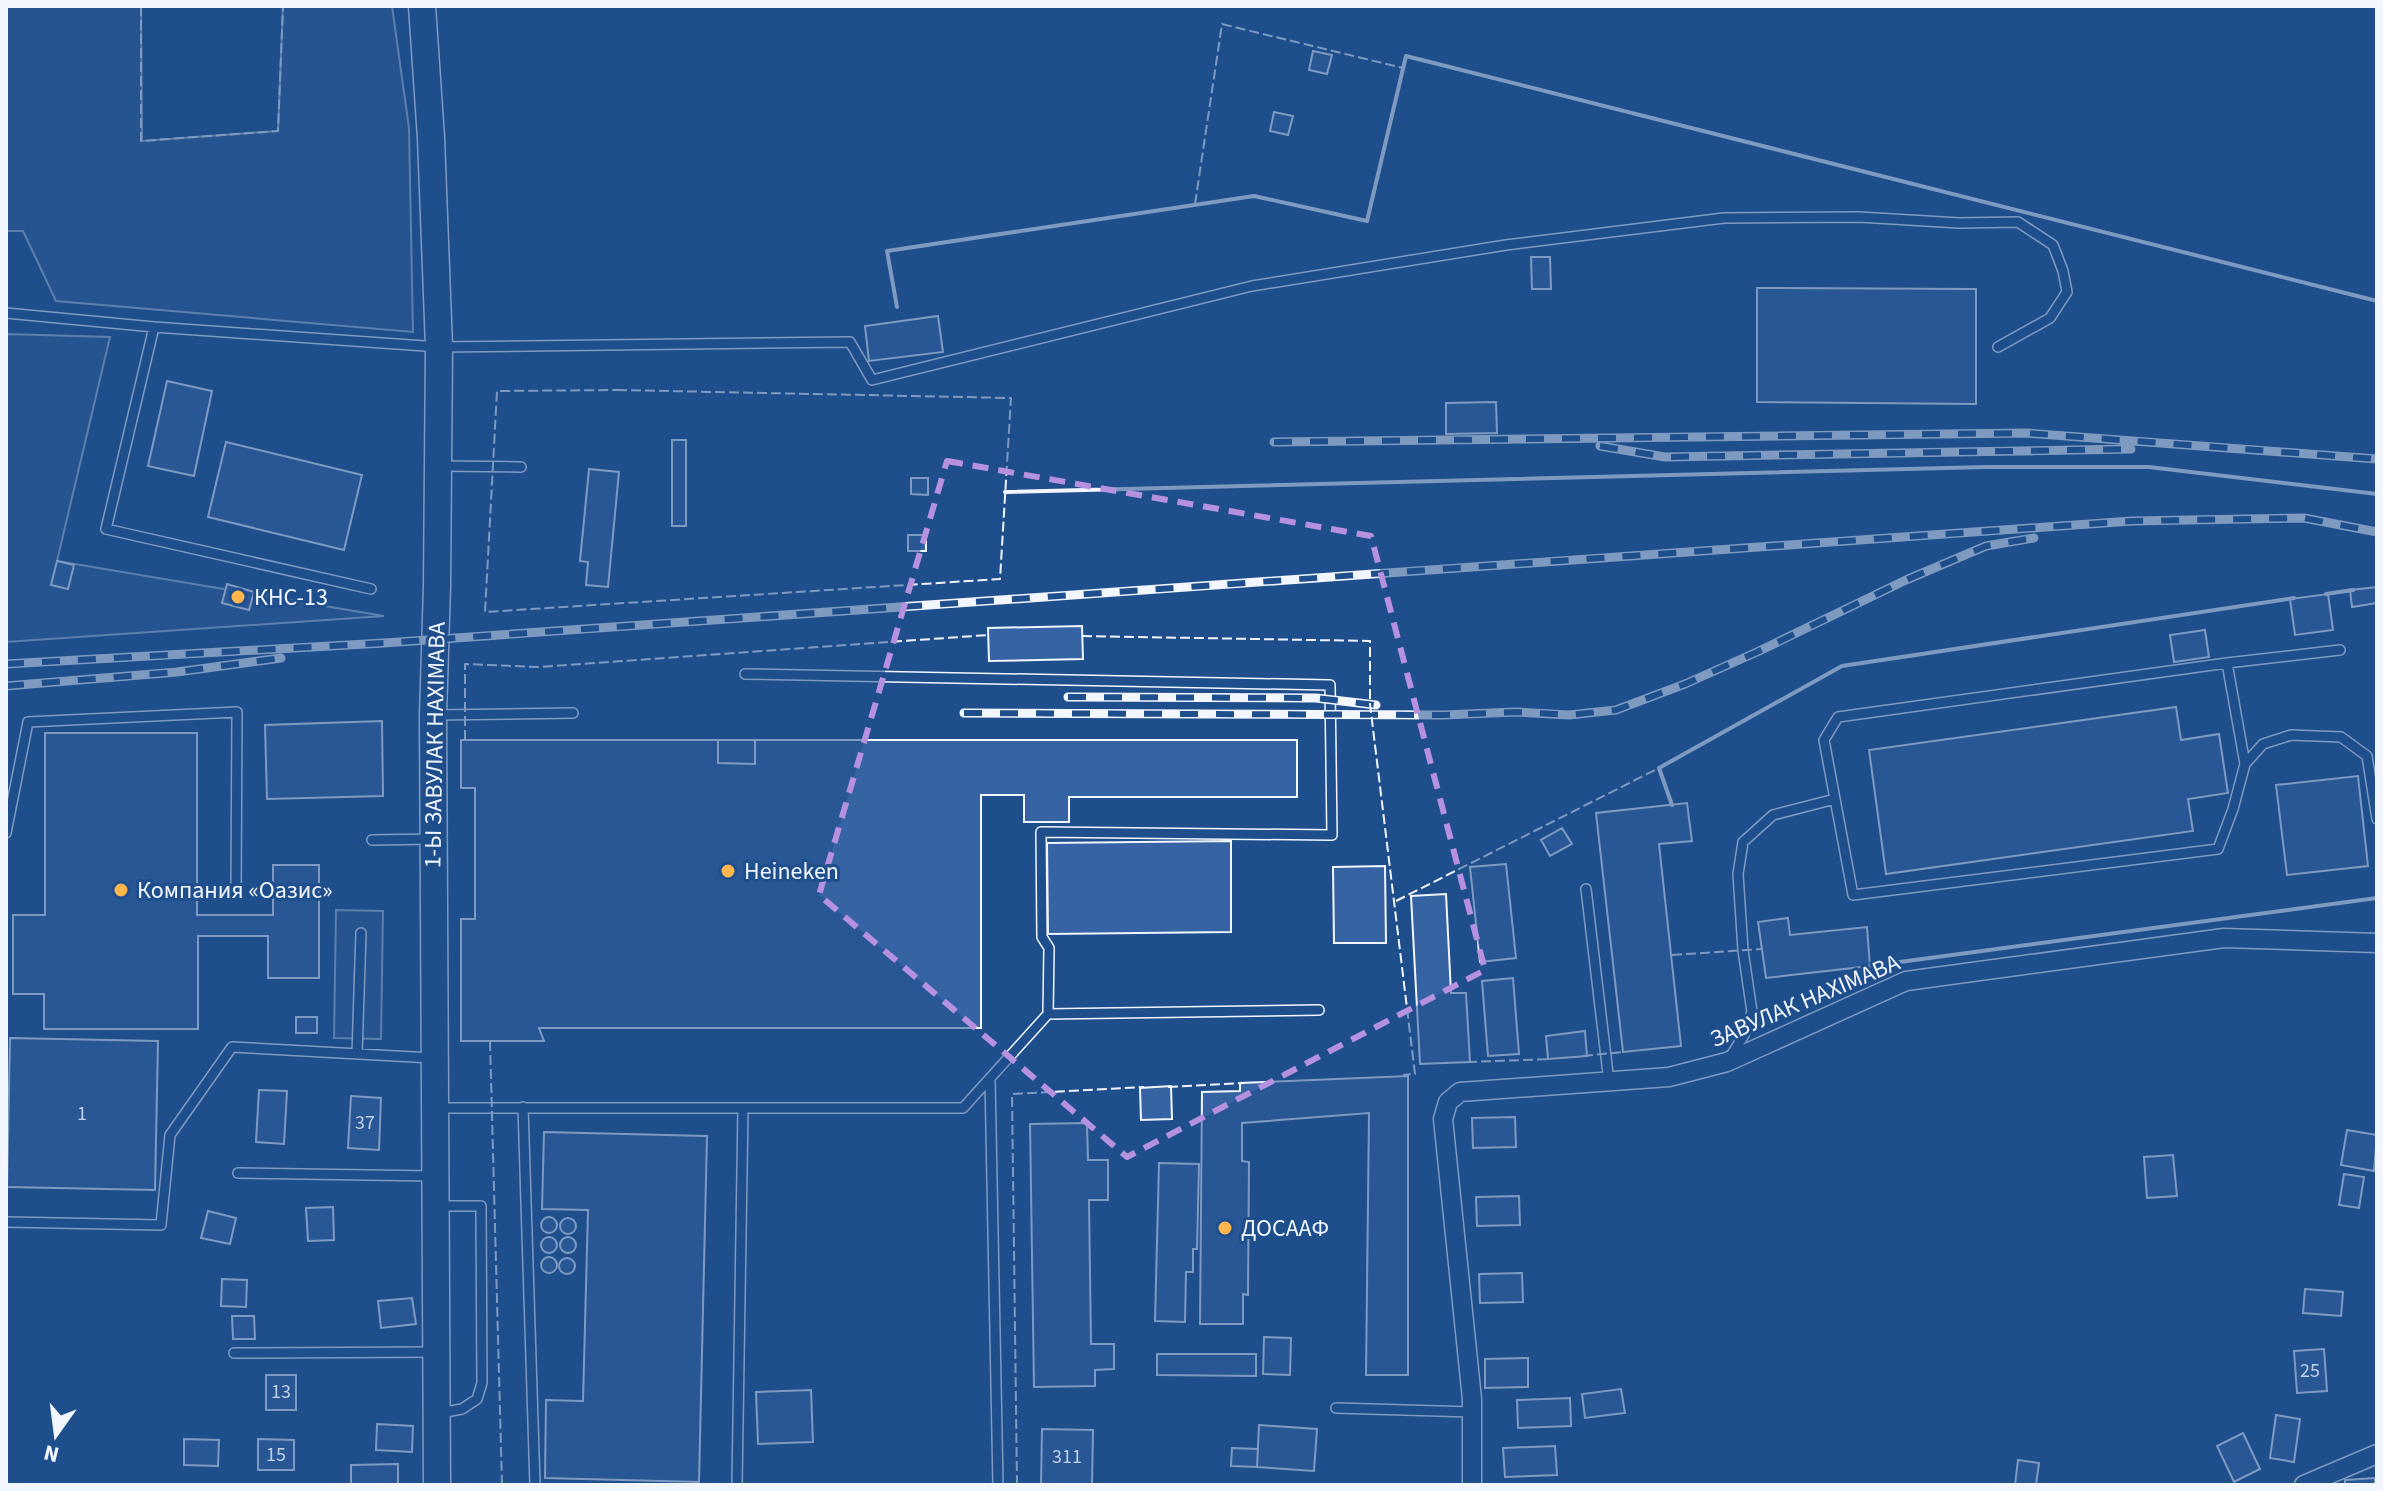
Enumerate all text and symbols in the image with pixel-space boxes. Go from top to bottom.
place label: КНС-13 [254,580,328,615]
marker: КНС-13 [229,588,247,606]
street label: 1-Ы ЗАВУЛАК НАХІМАВА [415,621,455,869]
place label: Heineken [744,854,839,889]
marker: Heineken [719,862,737,880]
place label: Компания «Оазис» [137,873,333,908]
marker: Компания «Оазис» [112,881,130,899]
street label: ЗАВУЛАК НАХІМАВА [1705,945,1905,1057]
house number: 1 [77,1100,87,1128]
house number: 37 [355,1109,375,1137]
place label: ДОСААФ [1241,1211,1329,1246]
marker: ДОСААФ [1216,1219,1234,1237]
house number: 25 [2300,1357,2320,1385]
house number: 13 [271,1378,291,1406]
north arrow [16,1395,96,1475]
text: N [40,1436,62,1471]
house number: 15 [266,1441,286,1469]
house number: 311 [1052,1443,1082,1471]

